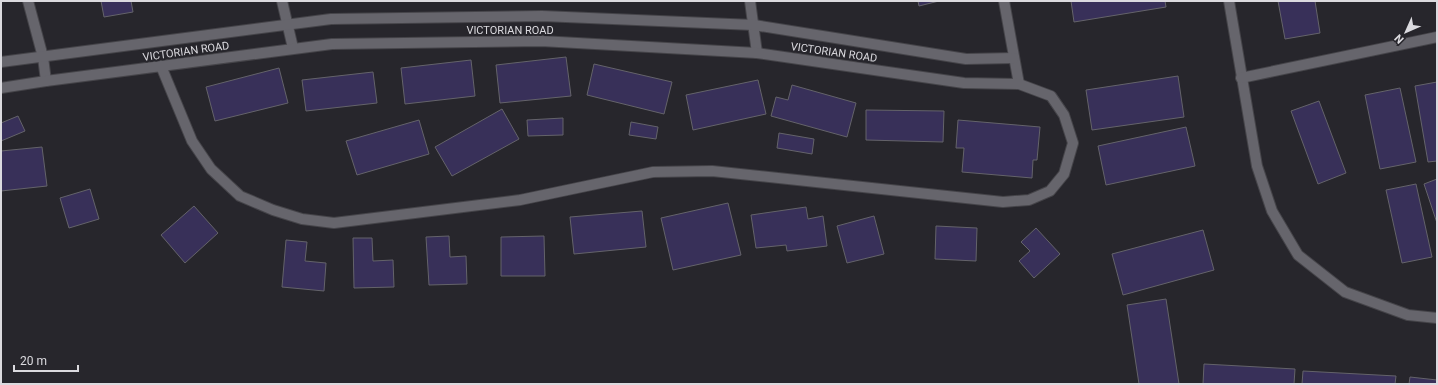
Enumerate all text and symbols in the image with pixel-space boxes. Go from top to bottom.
north arrow [1386,12,1426,52]
street label: VICTORIAN ROAD [466,24,554,37]
text: N [1392,31,1407,46]
street label: VICTORIAN ROAD [142,39,230,64]
street label: VICTORIAN ROAD [790,40,878,65]
scale bar [14,347,78,373]
text: 20 m [20,354,47,368]

